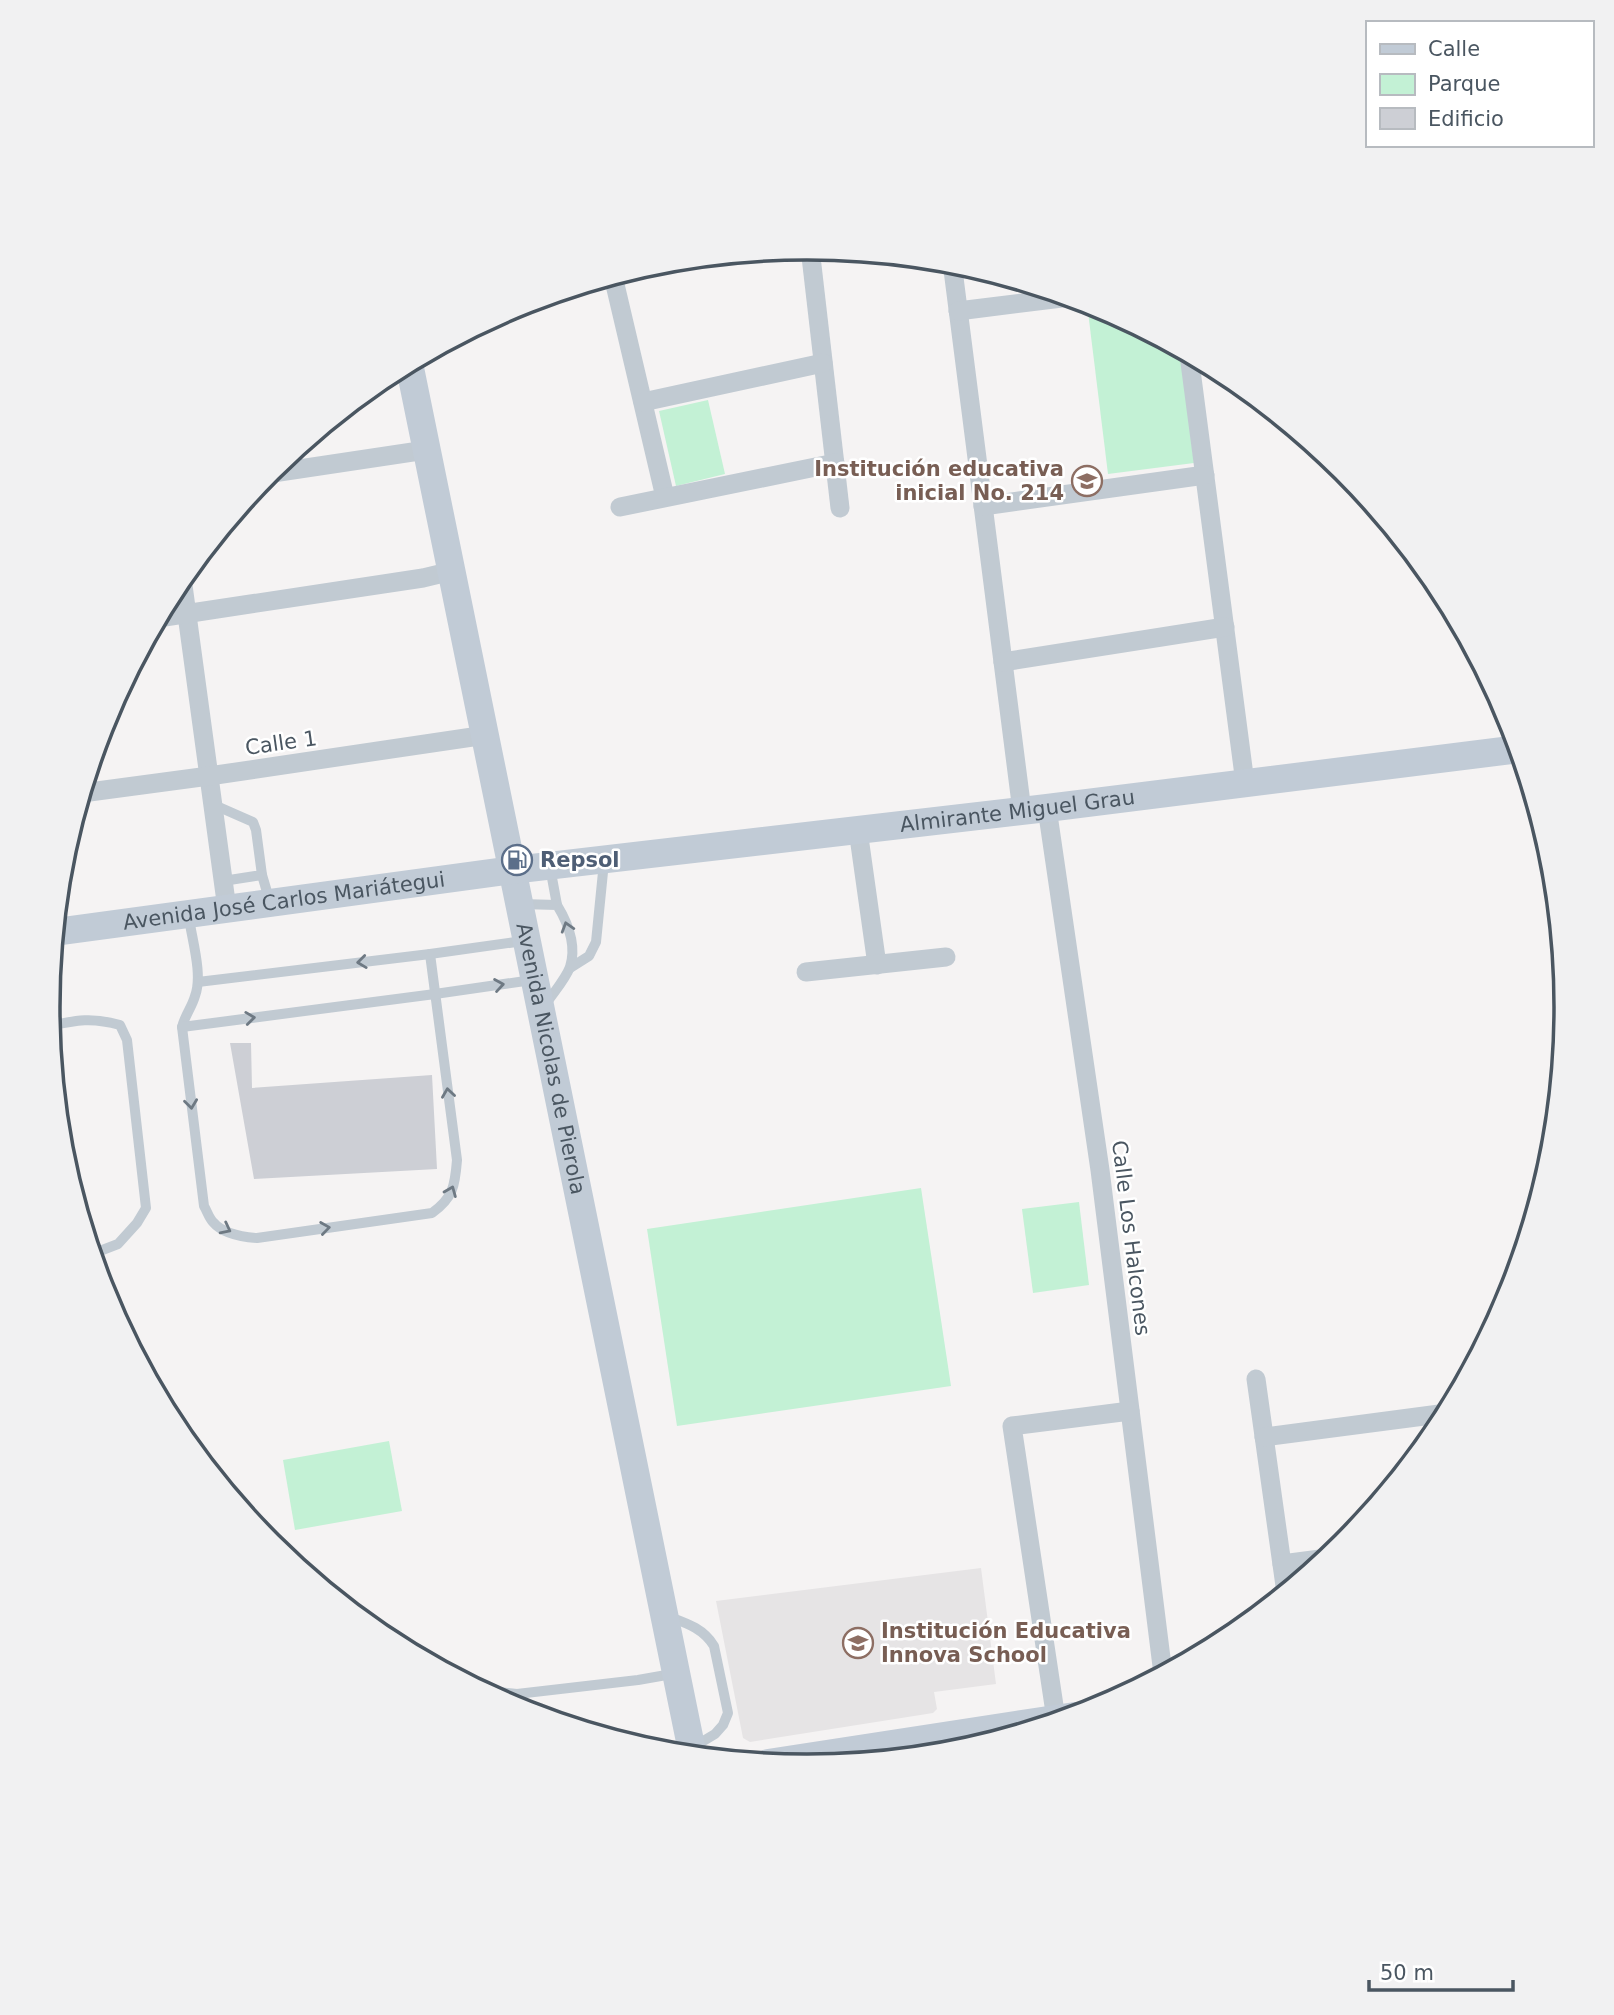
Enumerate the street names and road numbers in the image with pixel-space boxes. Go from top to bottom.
street label: Calle 1 [244,726,318,760]
street label: Almirante Miguel Grau [899,785,1136,837]
street label: Avenida José Carlos Mariátegui [121,867,446,935]
street label: Avenida Nicolas de Pierola [511,921,590,1197]
street label: Calle Los Halcones [1107,1139,1155,1337]

